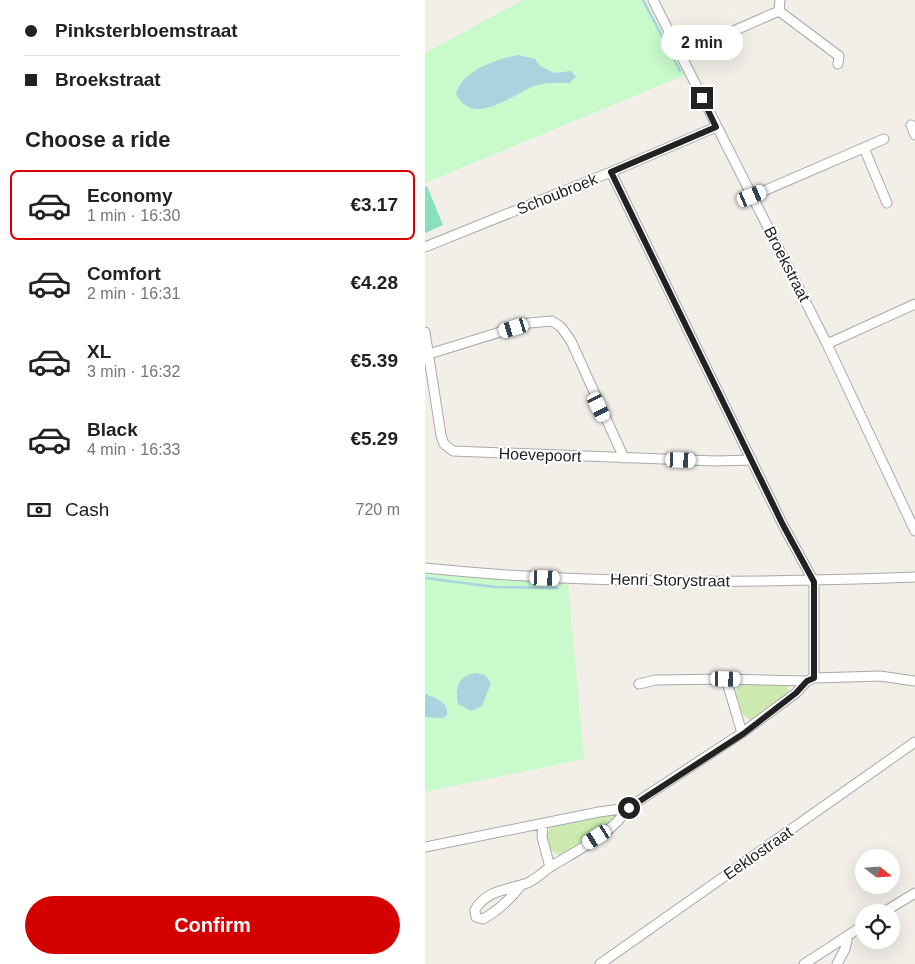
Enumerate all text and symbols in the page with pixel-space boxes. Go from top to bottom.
text: Pinksterbloemstraat [55,20,238,41]
callout: 2 min [661,26,743,61]
text: 2 min [681,34,723,51]
text: Broekstraat [55,69,161,90]
route end [691,87,713,109]
text: Choose a ride [25,127,170,152]
street label: Schoubroek [514,170,601,218]
icon: car [27,183,72,228]
car [735,183,768,209]
text: Economy [87,185,173,206]
text: €3.17 [350,194,398,215]
text: 1 min · 16:30 [87,207,180,224]
street label: Broekstraat [761,224,813,305]
icon: car [27,261,72,306]
text: Comfort [87,263,161,284]
text: €4.28 [350,272,398,293]
text: 2 min · 16:31 [87,285,180,302]
car [497,316,530,340]
icon: car [27,339,72,384]
text: XL [87,341,111,362]
text: €5.39 [350,350,398,371]
text: 3 min · 16:32 [87,363,180,380]
car [585,390,612,424]
icon: car [27,417,72,462]
text: Black [87,419,138,440]
text: €5.29 [350,428,398,449]
text: 4 min · 16:33 [87,441,180,458]
street label: Hoevepoort [498,445,582,465]
car [665,452,696,468]
icon: cash [25,496,53,524]
text: Cash [65,499,109,520]
text: 720 m [356,501,400,518]
car [529,570,560,586]
street label: Henri Storystraat [610,570,731,590]
car [710,671,741,687]
route start [618,797,640,819]
car [580,823,613,851]
street label: Eeklostraat [720,823,796,883]
north arrow [855,849,900,894]
map controls [855,849,900,949]
button: Confirm [25,896,400,954]
button: locate [855,904,900,949]

